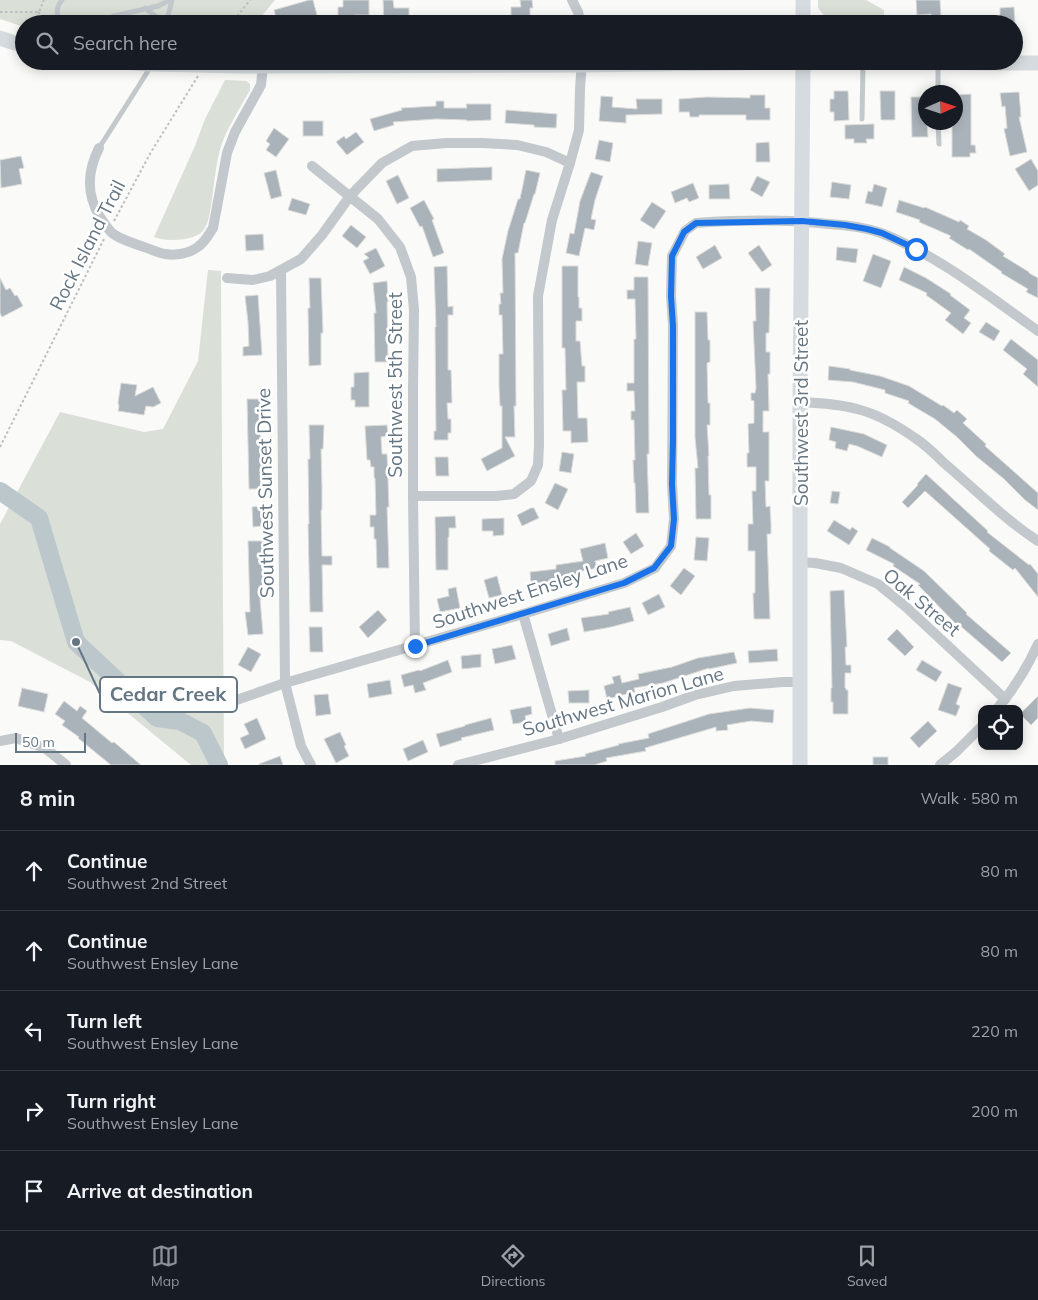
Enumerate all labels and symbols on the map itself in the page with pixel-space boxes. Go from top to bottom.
north arrow [918,85,963,130]
street label: Rock Island Trail [44,176,130,314]
route start [905,238,928,261]
street label: Southwest 5th Street [383,292,407,478]
street label: Southwest 3rd Street [789,320,813,506]
street label: Southwest Sunset Drive [251,388,279,598]
street label: Southwest Ensley Lane [429,548,631,634]
street label: Oak Street [879,563,966,641]
route end [404,635,427,658]
street label: Southwest Marion Lane [520,661,726,741]
callout: Cedar Creek [100,677,237,712]
text: Cedar Creek [110,681,227,706]
scale bar [15,730,86,753]

